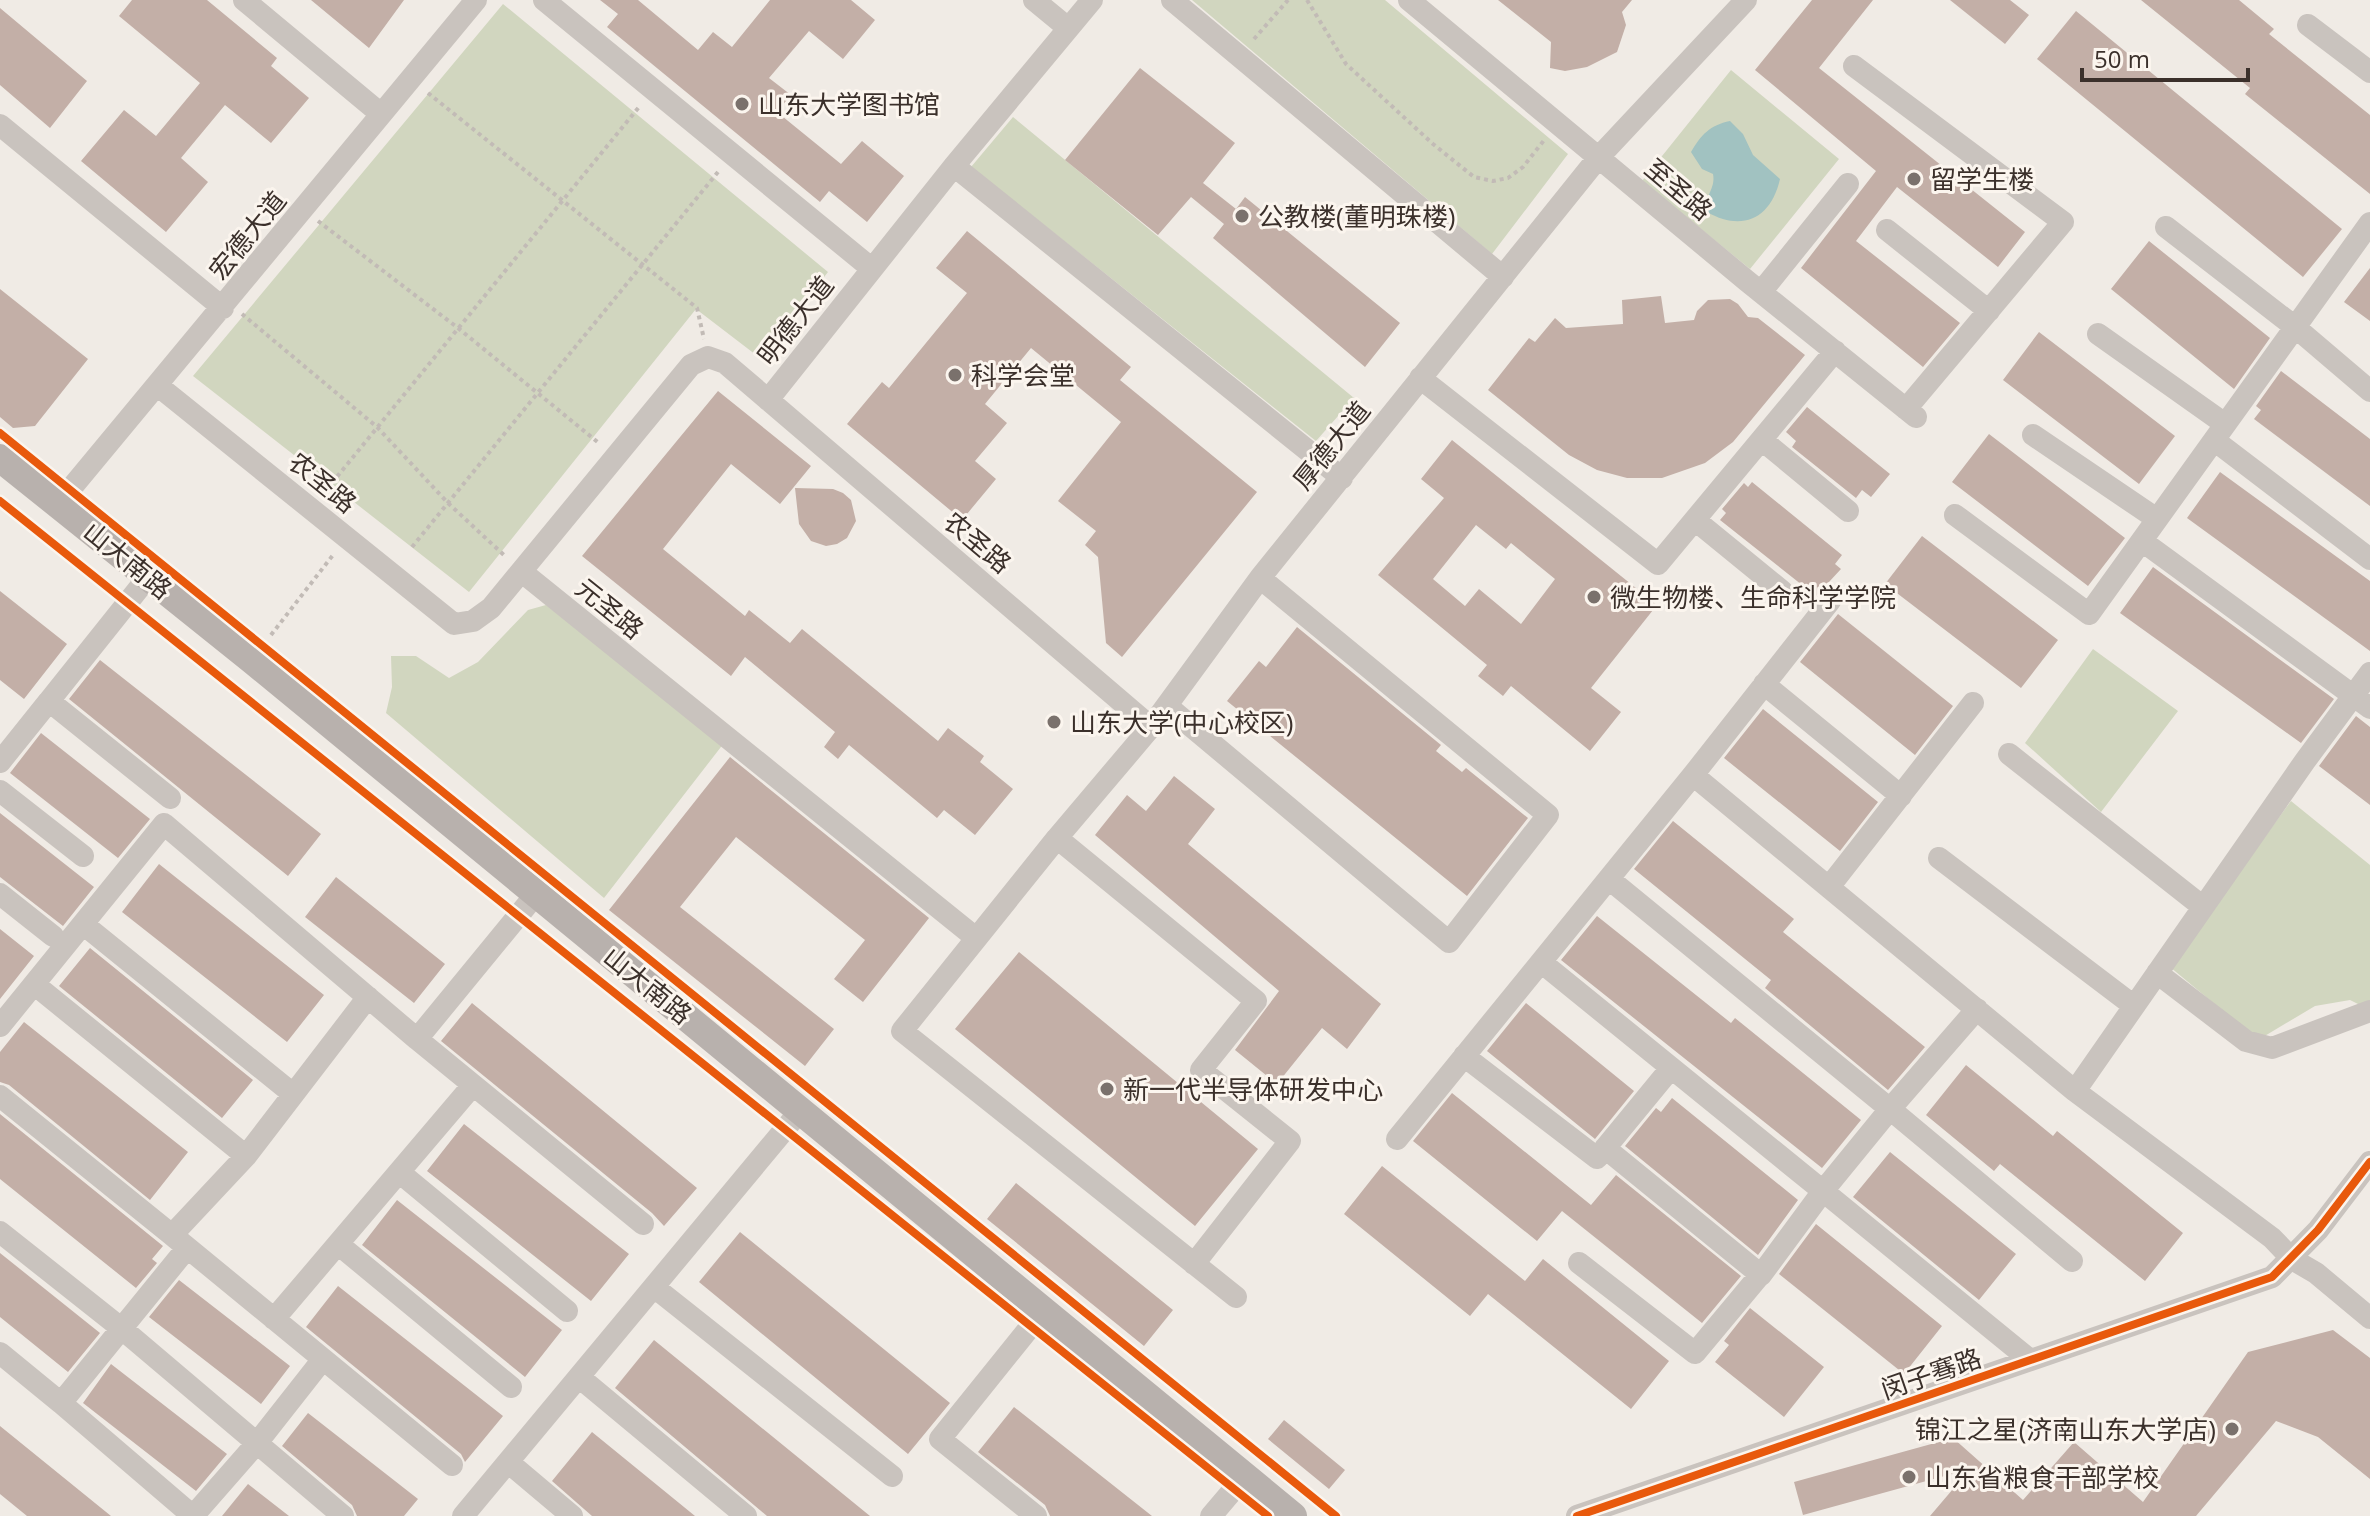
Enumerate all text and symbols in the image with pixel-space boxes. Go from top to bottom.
scale bar [2082,32,2248,82]
text: 50 m [2094,42,2150,75]
place label: 山东大学图书馆 [758,86,940,122]
marker: 山东大学图书馆 [733,95,751,113]
street label: 至圣路 [1638,150,1720,228]
place label: 留学生楼 [1930,161,2034,197]
marker: 留学生楼 [1905,170,1923,188]
street label: 宏德大道 [200,183,294,287]
place label: 公教楼(董明珠楼) [1258,198,1455,234]
marker: 公教楼(董明珠楼) [1233,207,1251,225]
street label: 明德大道 [749,268,841,372]
place label: 科学会堂 [971,357,1075,393]
marker: 科学会堂 [946,366,964,384]
street label: 厚德大道 [1284,393,1378,497]
street label: 农圣路 [281,443,365,521]
street label: 农圣路 [937,503,1019,581]
street label: 山大南路 [76,513,180,607]
street label: 元圣路 [568,569,652,647]
place label: 微生物楼、生命科学学院 [1610,579,1896,615]
marker: 微生物楼、生命科学学院 [1585,588,1603,606]
place label: 山东大学(中心校区) [1070,704,1293,740]
marker: 山东大学(中心校区) [1045,713,1063,731]
street label: 山大南路 [596,938,700,1032]
place label: 新一代半导体研发中心 [1123,1071,1383,1107]
marker: 新一代半导体研发中心 [1098,1080,1116,1098]
street label: 闵子骞路 [1876,1339,1986,1407]
place label: 锦江之星(济南山东大学店) [1915,1411,2216,1447]
marker: 锦江之星(济南山东大学店) [2223,1420,2241,1438]
place label: 山东省粮食干部学校 [1925,1459,2159,1495]
marker: 山东省粮食干部学校 [1900,1468,1918,1486]

